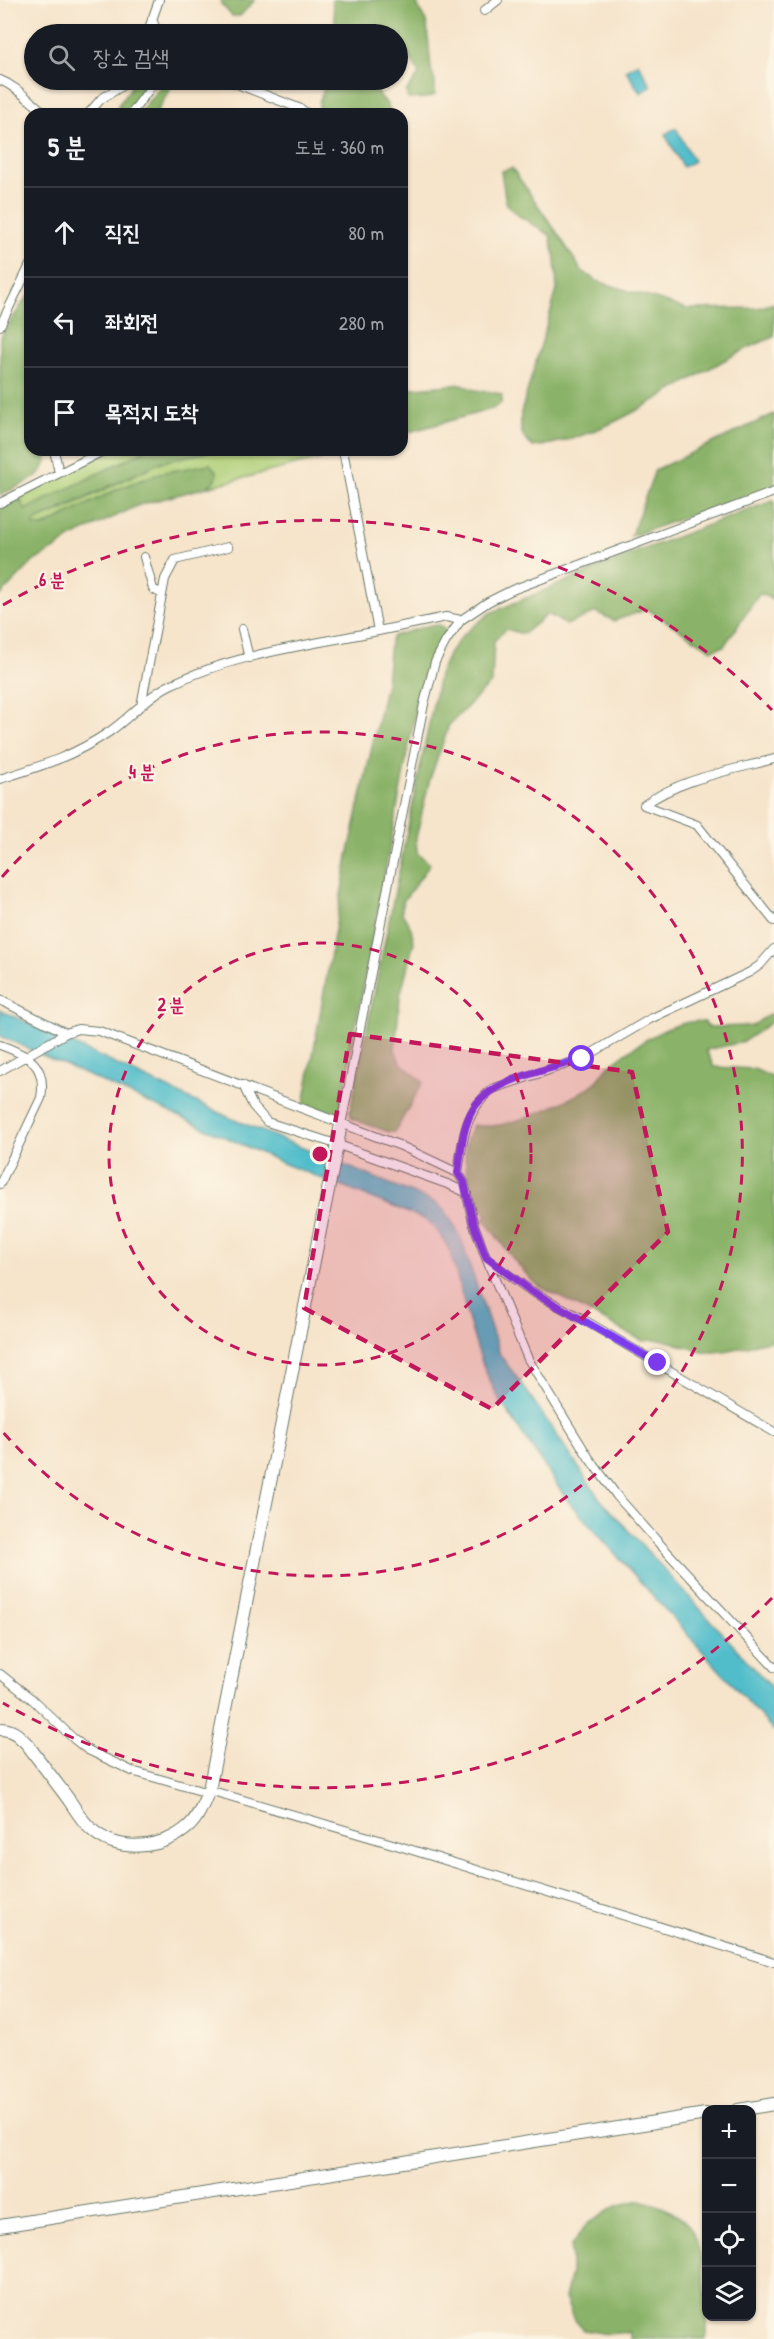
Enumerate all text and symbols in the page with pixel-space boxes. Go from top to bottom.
search box [24,24,408,90]
icon: search [45,41,78,74]
text: 장소 검색 [93,42,169,72]
text: 5 분 [48,129,86,164]
text: 도보 · 360 m [295,133,384,160]
icon: ahead [48,216,81,249]
text: 직진 [105,217,140,247]
text: 80 m [348,219,384,246]
icon: left [48,306,81,339]
text: 좌회전 [105,307,158,337]
text: 280 m [339,309,384,336]
icon: arrive [48,396,81,429]
text: 목적지 도착 [105,397,199,427]
text: 6 분 [39,567,65,592]
text: 4 분 [129,759,155,784]
text: 2 분 [157,992,185,1017]
route start [568,1045,594,1071]
centre of rings [310,1144,330,1164]
route end [644,1349,670,1375]
map controls [702,2105,756,2321]
button: + [702,2105,756,2159]
button: − [702,2159,756,2213]
button: locate [702,2213,756,2267]
button: layers [702,2267,756,2321]

